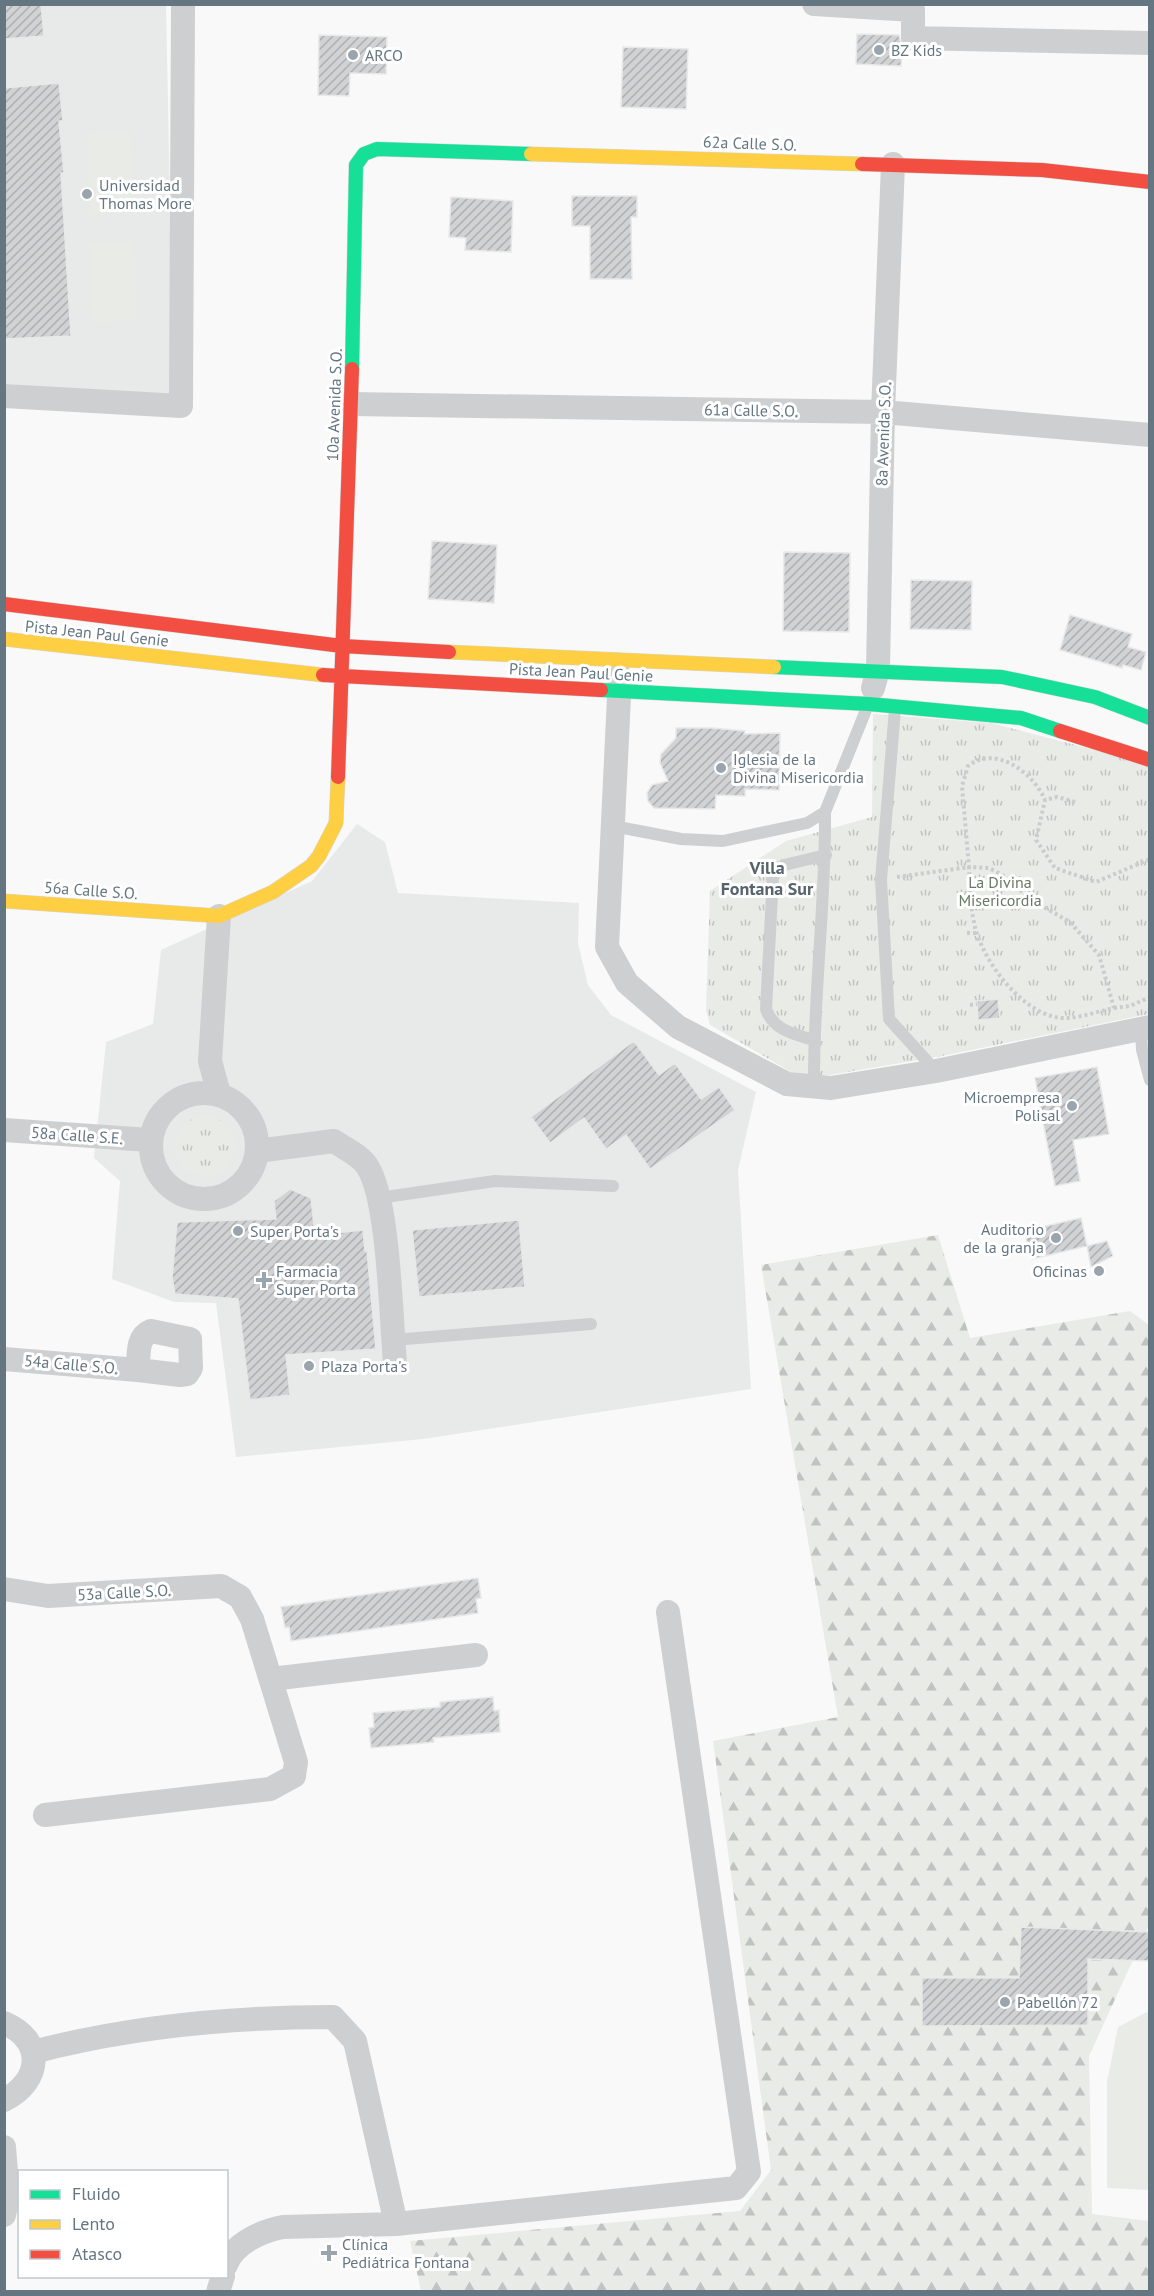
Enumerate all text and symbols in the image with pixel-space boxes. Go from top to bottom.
place label: BZ Kids [891,40,942,60]
marker: BZ Kids [872,43,886,57]
place label: ARCO [365,45,403,65]
marker: ARCO [346,48,360,62]
street label: 62a Calle S.O. [703,131,797,155]
place label: Universidad Thomas More [99,175,192,213]
marker: Universidad Thomas More [80,187,94,201]
street label: 10a Avenida S.O. [322,348,346,462]
street label: 8a Avenida S.O. [871,381,895,487]
street label: 61a Calle S.O. [704,399,798,421]
street label: Pista Jean Paul Genie [24,616,170,650]
street label: Pista Jean Paul Genie [508,658,654,686]
place label: Iglesia de la Divina Misericordia [733,749,864,787]
marker: Iglesia de la Divina Misericordia [714,761,728,775]
district label: Villa Fontana Sur [721,856,814,900]
park label: La Divina Misericordia [958,872,1042,910]
street label: 56a Calle S.O. [43,877,139,903]
place label: Microempresa Polisal [964,1087,1060,1125]
marker: Microempresa Polisal [1065,1099,1079,1113]
street label: 58a Calle S.E. [30,1122,124,1148]
place label: Auditorio de la granja [963,1219,1044,1257]
place label: Super Porta's [250,1221,339,1241]
marker: Super Porta's [231,1224,245,1238]
marker: Auditorio de la granja [1049,1231,1063,1245]
place label: Farmacia Super Porta [276,1261,356,1299]
place label: Oficinas [1032,1261,1087,1281]
marker: Oficinas [1092,1264,1106,1278]
marker: Farmacia Super Porta [257,1273,271,1287]
street label: 54a Calle S.O. [23,1350,119,1378]
place label: Plaza Porta's [321,1356,408,1376]
marker: Plaza Porta's [302,1359,316,1373]
street label: 53a Calle S.O. [77,1580,171,1604]
place label: Pabellón 72 [1017,1992,1098,2012]
marker: Pabellón 72 [998,1995,1012,2009]
legend [18,2170,228,2278]
text: Fluido [72,2182,120,2205]
text: Lento [72,2212,115,2235]
place label: Clínica Pediátrica Fontana [342,2234,470,2272]
text: Atasco [72,2242,122,2265]
marker: Clínica Pediátrica Fontana [320,2244,338,2262]

